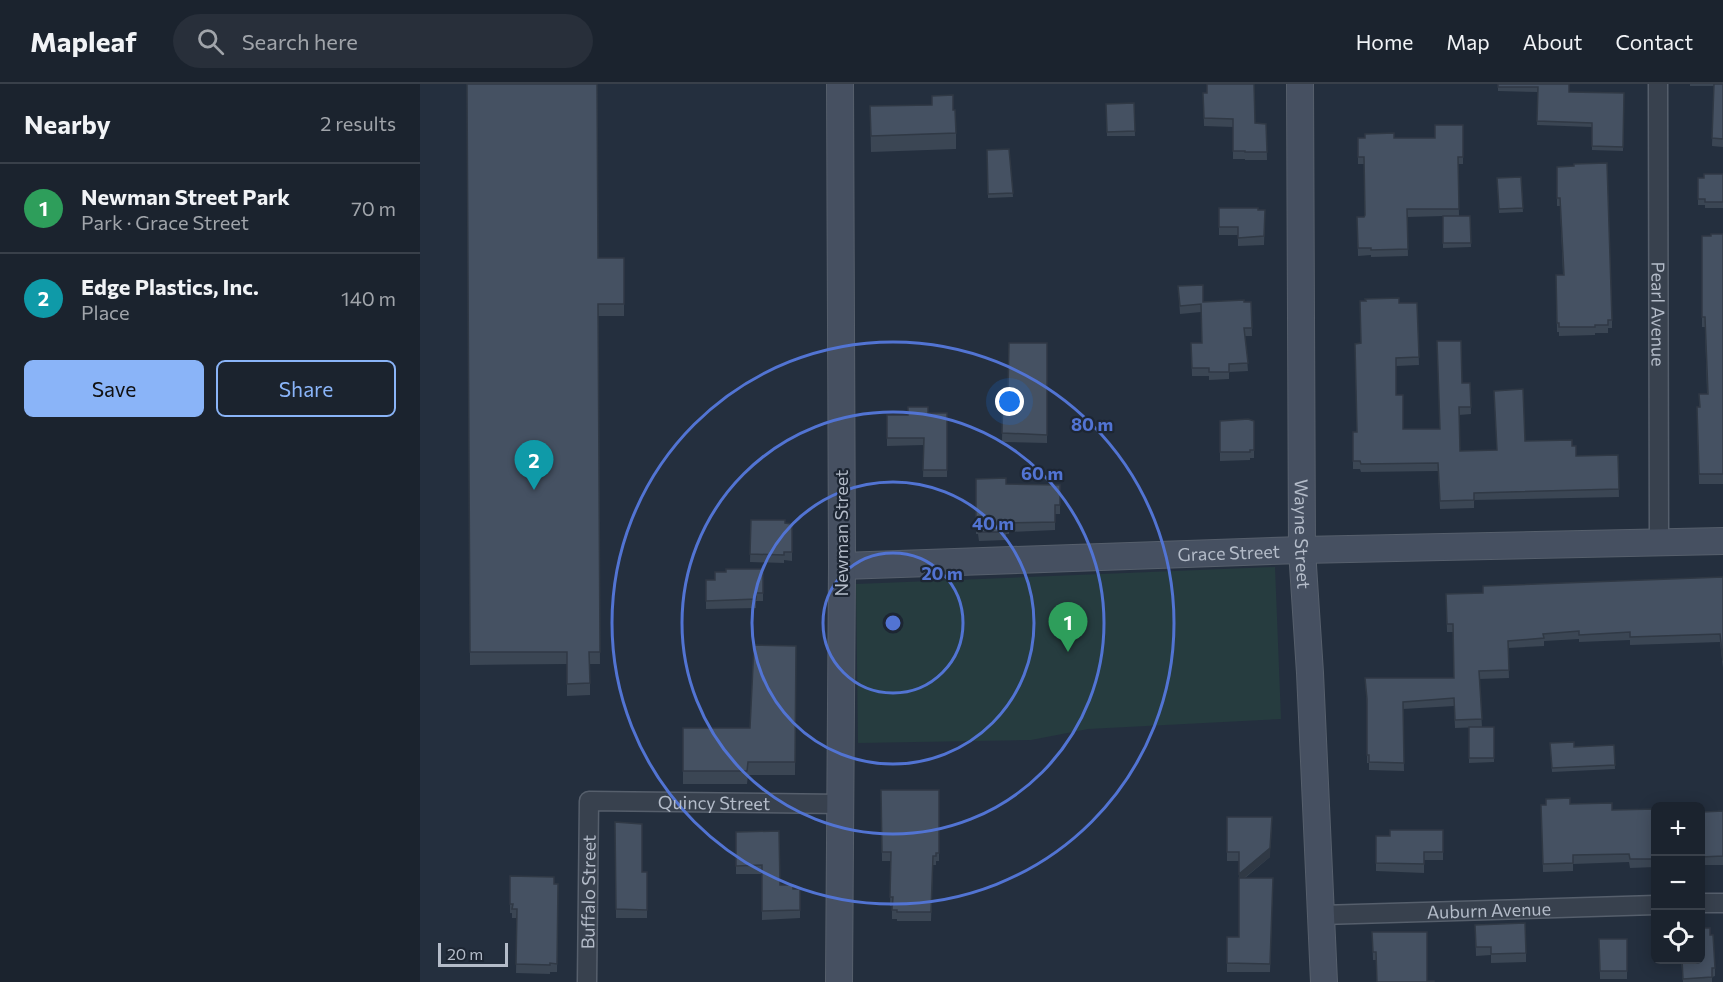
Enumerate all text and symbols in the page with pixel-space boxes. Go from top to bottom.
search box [173,14,593,68]
text: Mapleaf [30,24,137,58]
icon: search [194,25,227,58]
text: Search here [242,28,358,55]
text: Home [1356,29,1413,54]
text: Map [1446,29,1490,54]
text: About [1523,29,1582,54]
text: Contact [1615,29,1693,54]
text: Nearby [24,108,111,139]
text: 2 results [320,111,396,135]
text: Newman Street Park [81,183,290,210]
text: 1 [39,196,48,220]
text: 70 m [351,196,396,220]
text: Park · Grace Street [81,210,249,234]
street label: Pearl Avenue [1647,261,1670,367]
text: Edge Plastics, Inc. [81,273,259,300]
text: 2 [38,286,49,310]
text: 140 m [341,286,396,310]
text: Place [81,300,130,324]
button: Save [24,360,204,417]
button: Share [216,360,396,417]
your location [995,387,1024,416]
text: 80 m [1071,413,1113,435]
pin: 2 [514,440,554,490]
text: 60 m [1021,462,1063,484]
street label: Newman Street [830,469,852,597]
street label: Wayne Street [1291,479,1316,590]
text: 40 m [972,512,1014,534]
street label: Grace Street [1177,540,1280,565]
text: 20 m [921,562,963,584]
pin: 1 [1048,602,1088,652]
centre of rings [883,613,903,633]
street label: Quincy Street [658,791,770,814]
map controls [1651,802,1705,964]
button: + [1651,802,1705,856]
street label: Buffalo Street [576,835,600,949]
button: − [1651,856,1705,910]
street label: Auburn Avenue [1427,897,1551,923]
button: locate [1651,910,1705,964]
scale bar [438,940,508,968]
text: 20 m [447,944,483,963]

